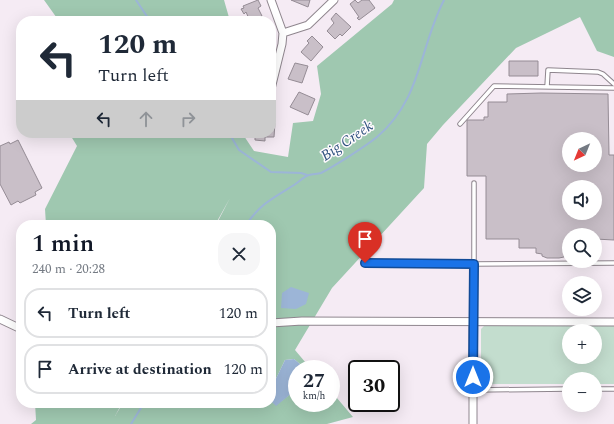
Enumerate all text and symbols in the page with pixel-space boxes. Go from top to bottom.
text: 120 m [98,23,177,66]
icon: left [32,32,84,84]
text: Turn left [98,62,169,89]
icon: left [93,108,115,130]
icon: ahead [135,108,157,130]
icon: right [177,108,199,130]
water label: Big Creek [316,115,378,167]
north arrow [562,132,602,172]
map controls [562,132,602,412]
button: sound [562,180,602,220]
pin [348,222,382,263]
text: 1 min [32,226,94,262]
icon: arrive [354,228,376,250]
button: search [562,228,602,268]
button: close [218,233,260,275]
text: 240 m · 20:28 [32,259,105,279]
button: layers [562,276,602,316]
icon: left [34,302,56,324]
text: Turn left [68,302,130,325]
text: 120 m [219,302,258,325]
button: + [562,324,602,364]
position arrow [452,356,494,398]
icon: arrive [34,358,56,380]
text: Arrive at destination [68,358,212,381]
text: 120 m [224,358,263,381]
speed limit sign: 30 [348,360,400,412]
text: 27 [303,366,325,396]
button: − [562,372,602,412]
text: km/h [303,388,325,404]

